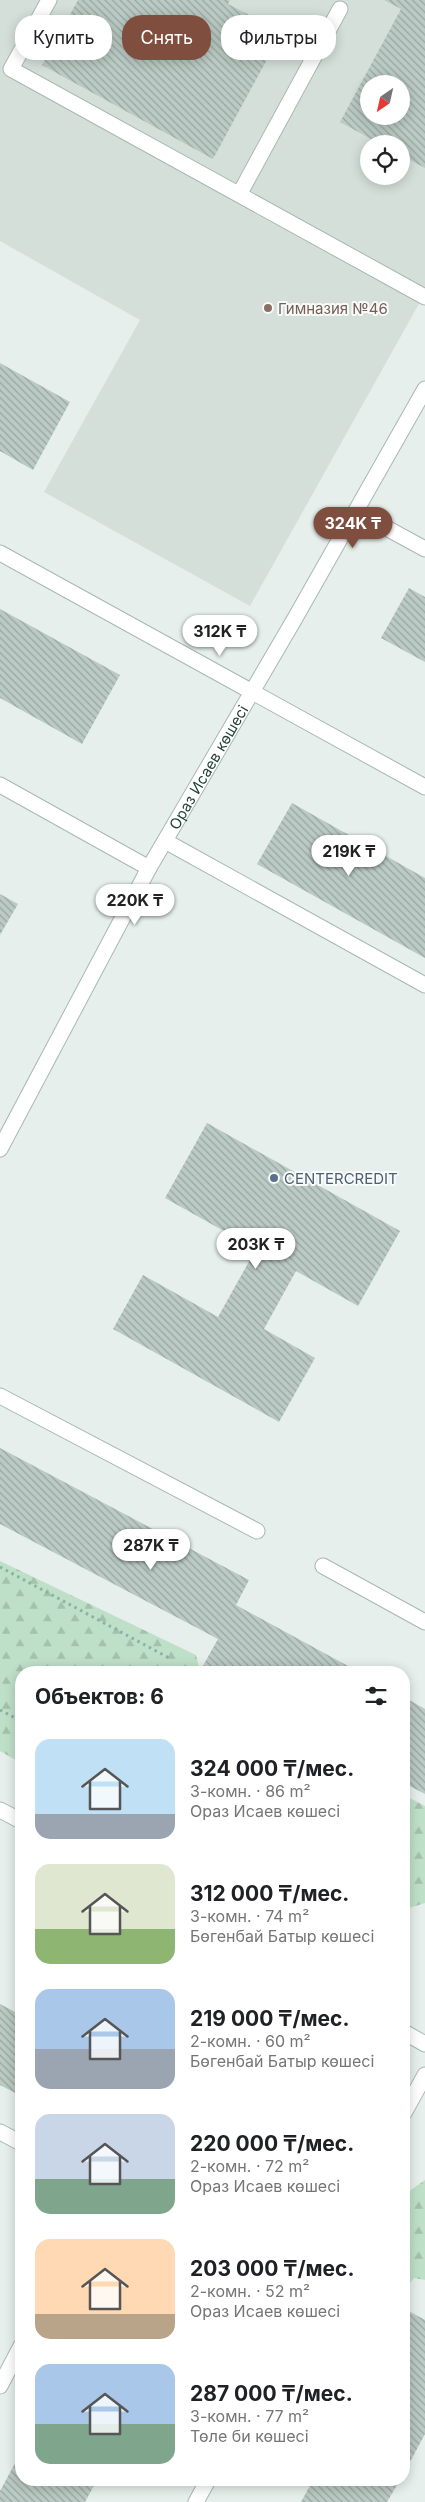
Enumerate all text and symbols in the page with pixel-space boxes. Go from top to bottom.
chip: Купить [15,15,112,60]
chip: Снять [122,15,211,60]
chip: Фильтры [221,15,336,60]
north arrow [360,75,410,125]
map controls [360,75,410,185]
button: locate [360,135,410,185]
place label: Гимназия №46 [278,299,388,318]
marker: Гимназия №46 [262,302,274,314]
pin: 324K ₸ [312,506,394,549]
text: 324K ₸ [325,513,381,533]
pin: 312K ₸ [179,614,261,657]
text: 312K ₸ [193,621,247,641]
street label: Ораз Исаев көшесі [164,701,252,833]
pin: 219K ₸ [308,834,390,877]
text: 219K ₸ [322,841,376,861]
pin: 220K ₸ [94,884,176,926]
text: 220K ₸ [107,890,163,910]
place label: CENTERCREDIT [284,1169,398,1188]
marker: CENTERCREDIT [268,1172,280,1184]
pin: 203K ₸ [215,1228,297,1270]
text: 203K ₸ [227,1234,285,1254]
pin: 287K ₸ [110,1528,192,1571]
text: 287K ₸ [123,1535,179,1555]
icon: filters [362,1682,390,1710]
text: Объектов: 6 [35,1684,164,1709]
text: 324 000 ₸/мес. [190,1756,354,1781]
icon: home [75,1759,135,1819]
text: 3-комн. · 86 m² [190,1781,311,1801]
text: Ораз Исаев көшесі [190,1801,340,1821]
text: 312 000 ₸/мес. [190,1881,349,1906]
icon: home [75,1884,135,1944]
text: 3-комн. · 74 m² [190,1906,309,1926]
text: Бөгенбай Батыр көшесі [190,1926,374,1946]
text: 219 000 ₸/мес. [190,2006,349,2031]
icon: home [75,2009,135,2069]
text: 2-комн. · 60 m² [190,2031,311,2051]
text: Бөгенбай Батыр көшесі [190,2051,374,2071]
text: 220 000 ₸/мес. [190,2131,354,2156]
icon: home [75,2134,135,2194]
text: 2-комн. · 72 m² [190,2156,309,2176]
text: Ораз Исаев көшесі [190,2176,340,2196]
text: 203 000 ₸/мес. [190,2256,354,2281]
icon: home [75,2259,135,2319]
text: 2-комн. · 52 m² [190,2281,310,2301]
text: Ораз Исаев көшесі [190,2301,340,2321]
text: 287 000 ₸/мес. [190,2381,353,2406]
icon: home [75,2384,135,2444]
text: 3-комн. · 77 m² [190,2406,309,2426]
text: Төле би көшесі [190,2426,309,2446]

